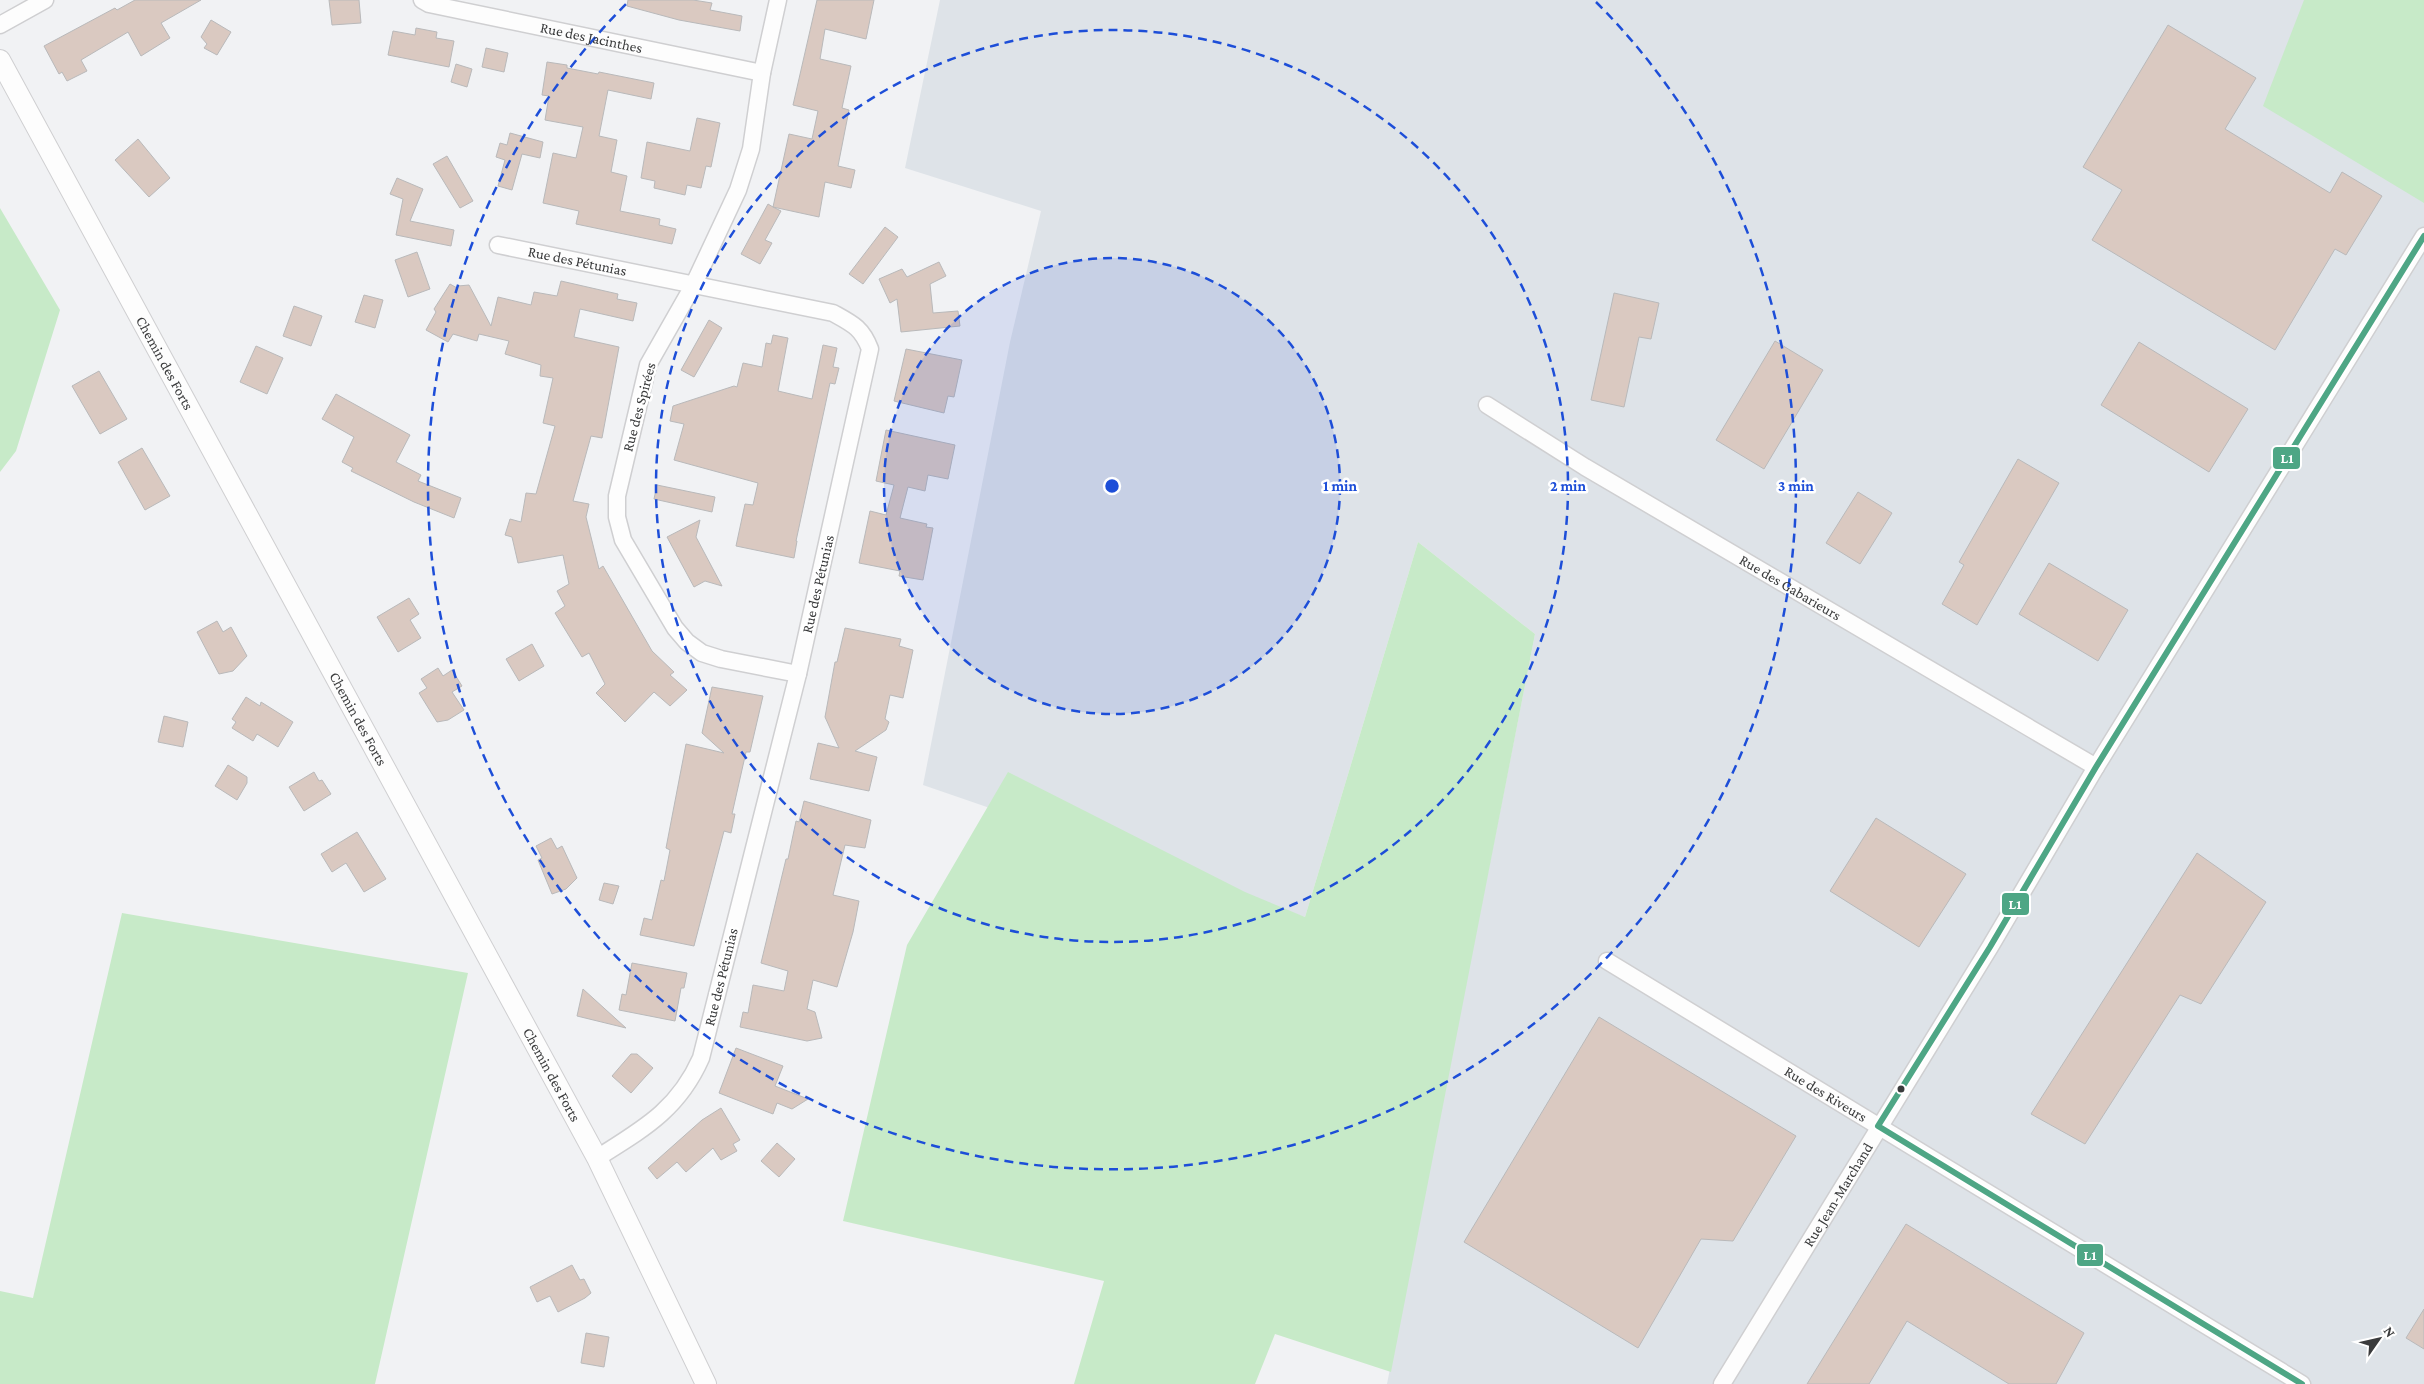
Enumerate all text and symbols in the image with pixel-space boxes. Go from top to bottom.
street label: Rue des Jacinthes [539,19,644,56]
street label: Rue des Pétunias [527,243,628,279]
street label: Chemin des Forts [133,314,197,413]
street label: Rue des Spirées [619,361,660,454]
line badge: L1 [2272,446,2301,470]
text: L1 [2281,450,2293,466]
centre of rings [1103,477,1121,495]
text: 1 min [1323,478,1357,494]
text: 2 min [1550,478,1586,494]
text: 3 min [1778,478,1814,494]
street label: Rue des Pétunias [799,533,837,635]
street label: Rue des Gabarieurs [1737,552,1844,624]
street label: Chemin des Forts [326,669,390,769]
line badge: L1 [2001,892,2030,916]
text: L1 [2009,896,2021,912]
street label: Rue des Pétunias [701,926,741,1028]
street label: Chemin des Forts [520,1025,584,1124]
street label: Rue des Riveurs [1782,1063,1870,1125]
unlabelled marker [1896,1084,1906,1094]
street label: Rue Jean-Marchand [1800,1140,1876,1249]
line badge: L1 [2076,1243,2104,1267]
text: L1 [2084,1247,2096,1263]
north arrow [2354,1314,2404,1364]
text: N [2380,1323,2399,1341]

